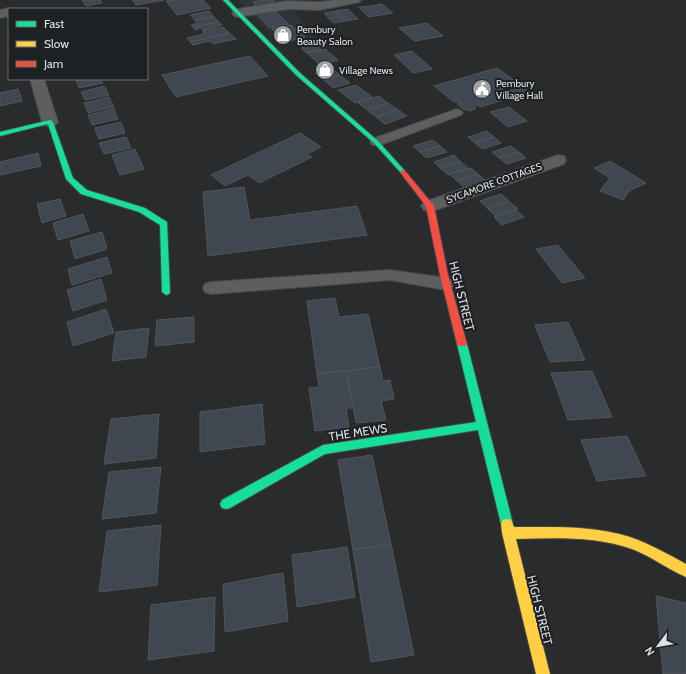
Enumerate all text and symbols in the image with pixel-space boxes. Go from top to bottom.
legend [8,8,148,80]
text: Fast [44,16,64,31]
place label: Pembury Beauty Salon [297,23,353,48]
shop icon: Pembury Beauty Salon [272,24,294,46]
text: Slow [44,36,69,51]
text: Jam [43,56,63,71]
shop icon: Village News [314,59,336,81]
place label: Village News [339,64,393,77]
place label: Pembury Village Hall [496,77,544,102]
public building icon: Pembury Village Hall [471,78,493,100]
street label: SYCAMORE COTTAGES [444,160,544,206]
street label: HIGH STREET [446,260,478,333]
street label: THE MEWS [328,420,388,444]
street label: HIGH STREET [524,574,556,647]
north arrow [638,626,678,666]
text: N [642,644,658,658]

